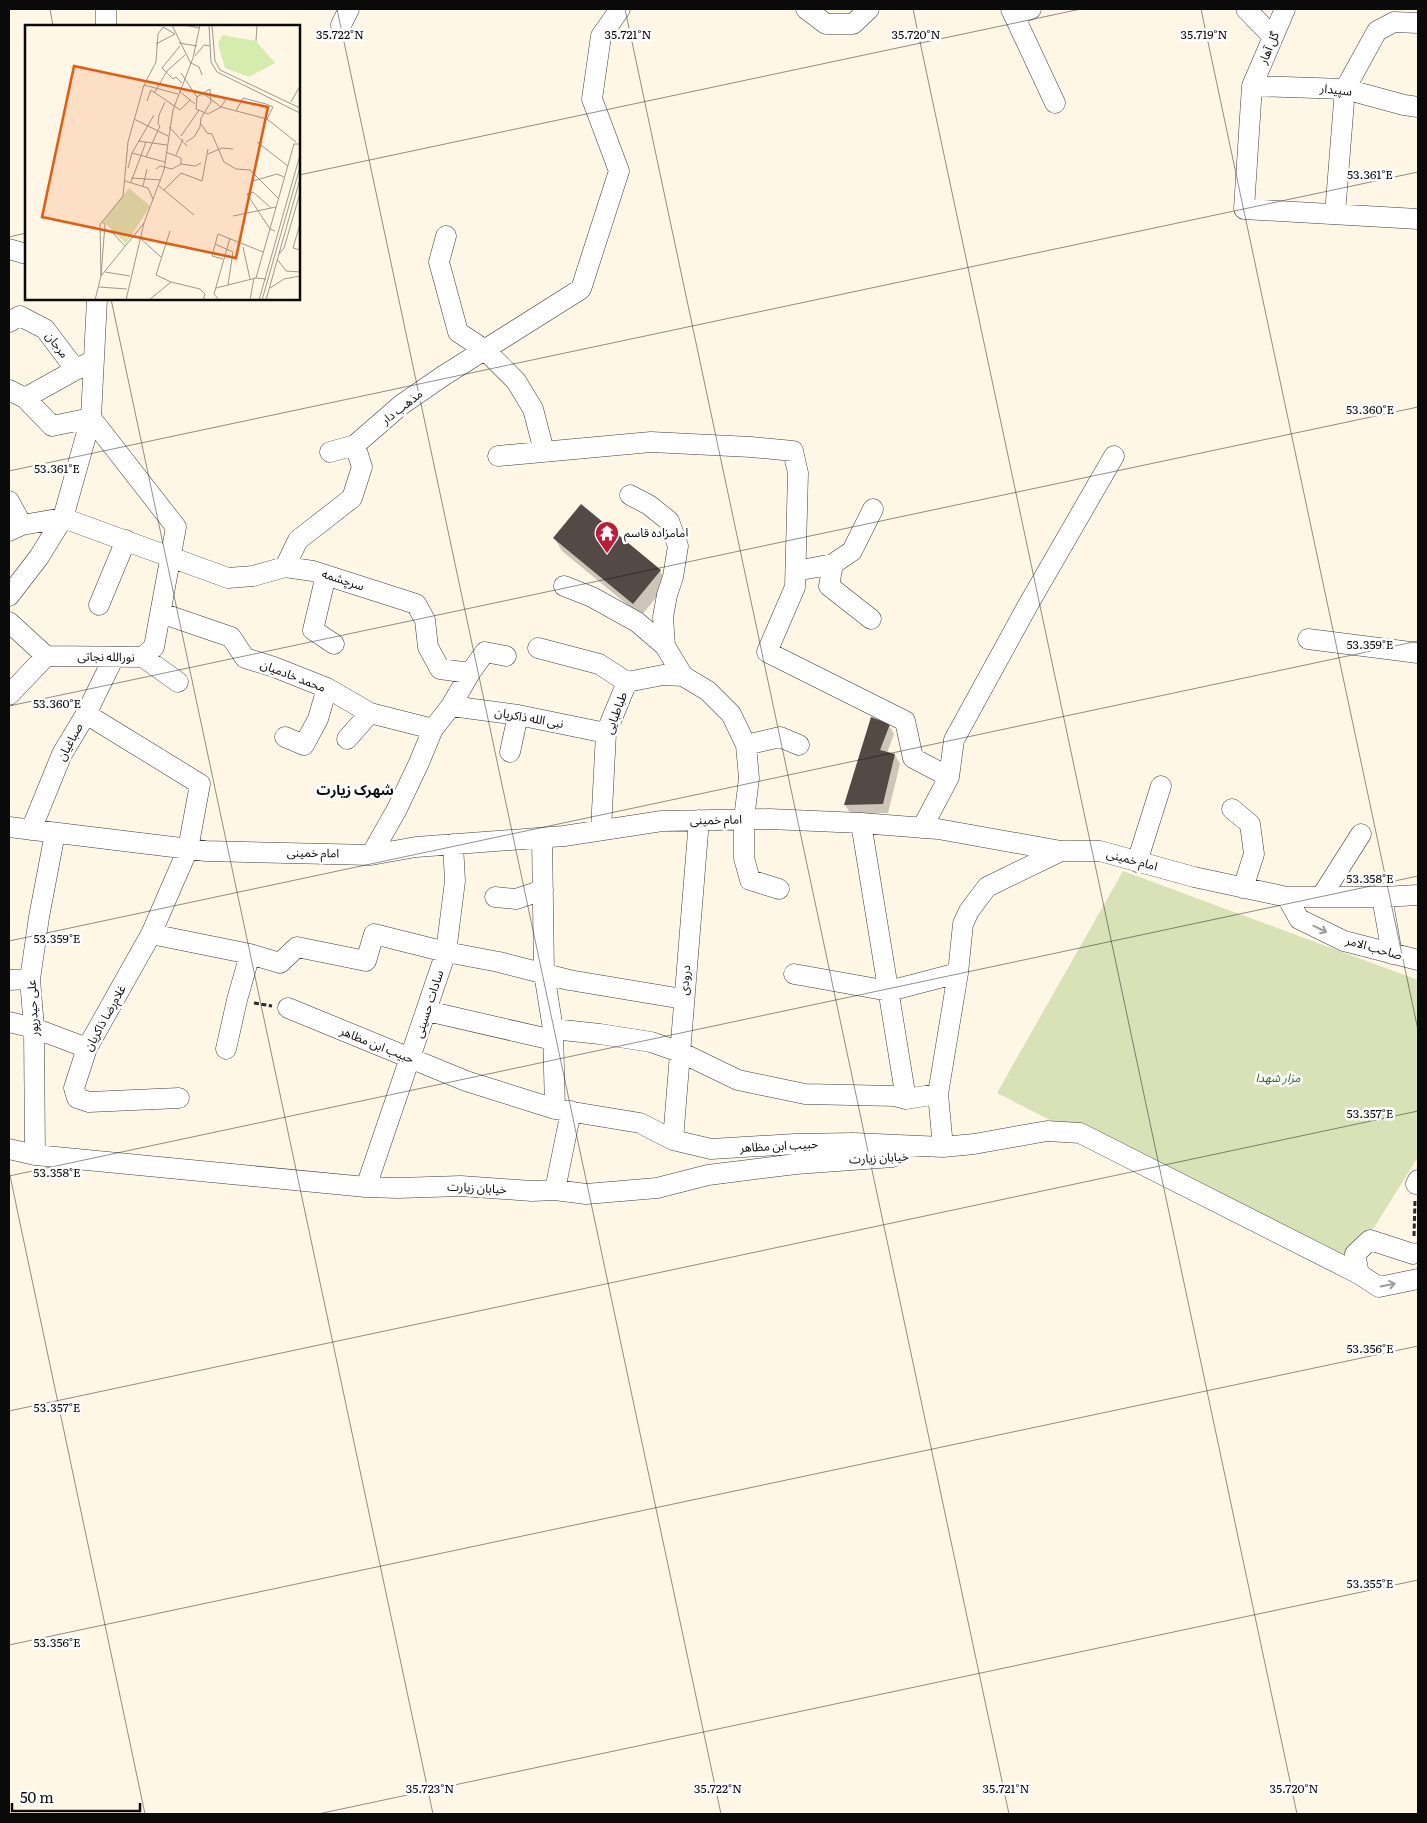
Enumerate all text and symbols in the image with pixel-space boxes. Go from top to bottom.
inset map [25,25,300,300]
text: 35.722°N [316,25,364,43]
text: 35.721°N [605,25,651,43]
text: 35.720°N [892,25,940,43]
text: 35.719°N [1180,25,1228,43]
street label: گل آهار [1253,28,1283,68]
street label: سپیدار [1318,78,1353,100]
text: 53.361°E [1347,165,1393,183]
street label: مرجان [42,327,74,362]
street label: مذهب دار [376,384,426,429]
text: 53.360°E [1346,400,1394,418]
text: 53.361°E [34,459,80,477]
temple icon: امامزاده قاسم [594,520,620,554]
place label: امامزاده قاسم [624,523,688,542]
street label: سرچشمه [320,564,367,594]
text: 53.359°E [1346,635,1394,653]
street label: نورالله نجاتی [77,646,135,666]
street label: محمد خادمیان [258,654,329,696]
street label: طباطبایی [599,689,631,736]
text: 53.360°E [33,694,81,712]
street label: نبی الله ذاکریان [493,702,565,732]
street label: صباغیان [52,719,87,764]
district label: شهرک زیارت [316,779,394,799]
street label: امام خمینی [690,810,742,829]
street label: امام خمینی [287,843,339,862]
street label: امام خمینی [1104,844,1160,875]
text: 53.358°E [1346,869,1394,887]
one-way arrow [1312,925,1327,934]
text: 53.359°E [33,929,81,947]
street label: صاحب الامر [1343,930,1405,964]
street label: درودی [674,964,694,996]
street label: سادات حسینی [409,967,448,1040]
street label: علی حیدرپور [22,979,43,1038]
street label: غلام‌رضا ذاکریان [79,981,131,1054]
street label: حبیب ابن مظاهر [337,1021,417,1067]
park label: مزار شهدا [1255,1068,1301,1086]
text: 53.357°E [1347,1104,1394,1122]
street label: حبیب ابن مظاهر [738,1134,819,1156]
street label: خیابان زیارت [849,1146,909,1168]
text: 53.358°E [33,1163,81,1181]
street label: خیابان زیارت [447,1176,507,1198]
one-way arrow [1380,1279,1396,1289]
text: 53.356°E [1346,1339,1394,1357]
text: 53.357°E [34,1398,81,1416]
text: 53.355°E [1347,1574,1394,1592]
text: 53.356°E [33,1633,81,1651]
text: 35.723°N [406,1779,454,1797]
text: 35.722°N [694,1779,742,1797]
text: 35.721°N [983,1779,1029,1797]
text: 35.720°N [1270,1779,1318,1797]
scale bar [12,1780,140,1812]
text: 50 m [20,1785,54,1808]

